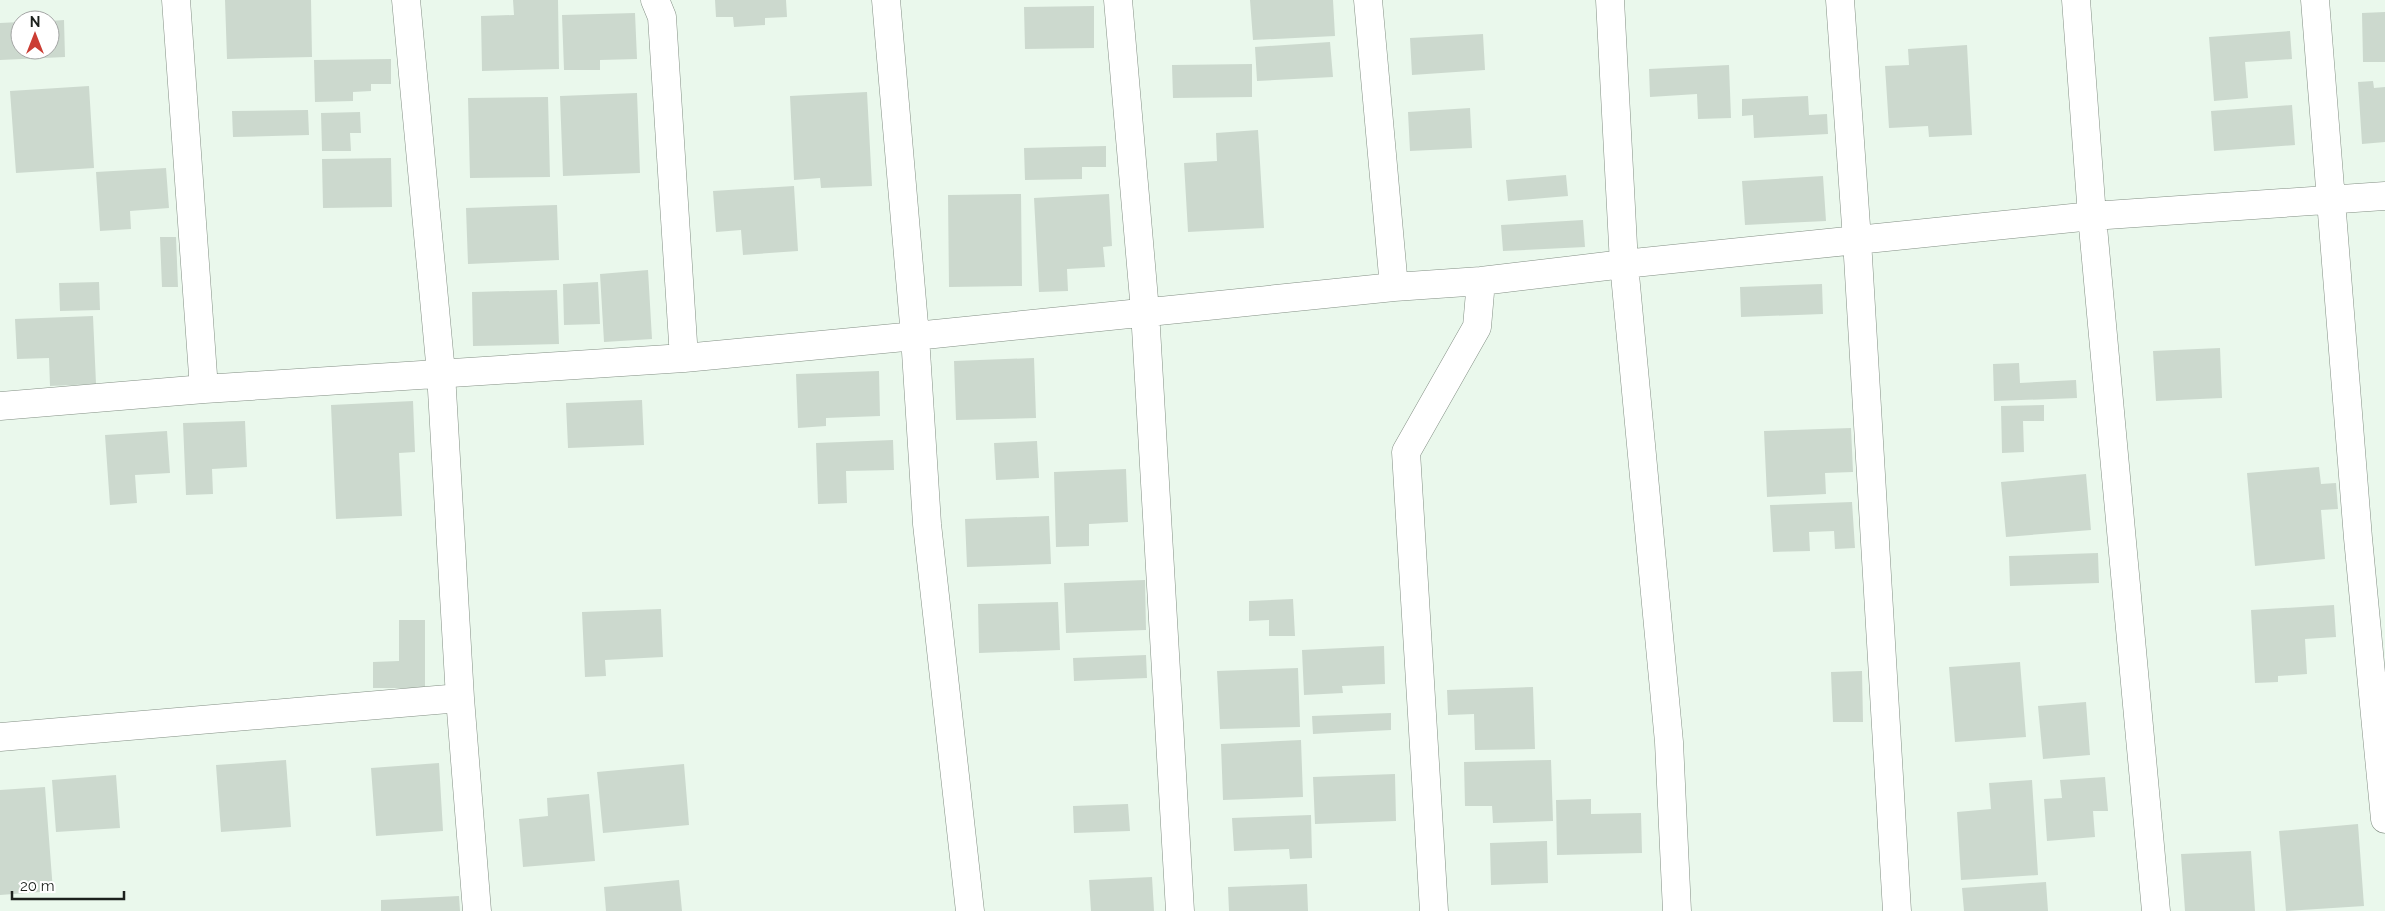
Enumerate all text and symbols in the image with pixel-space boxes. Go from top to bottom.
north arrow [10,10,60,60]
text: N [30,14,40,30]
scale bar [12,868,125,900]
text: 20 m [20,877,55,895]

